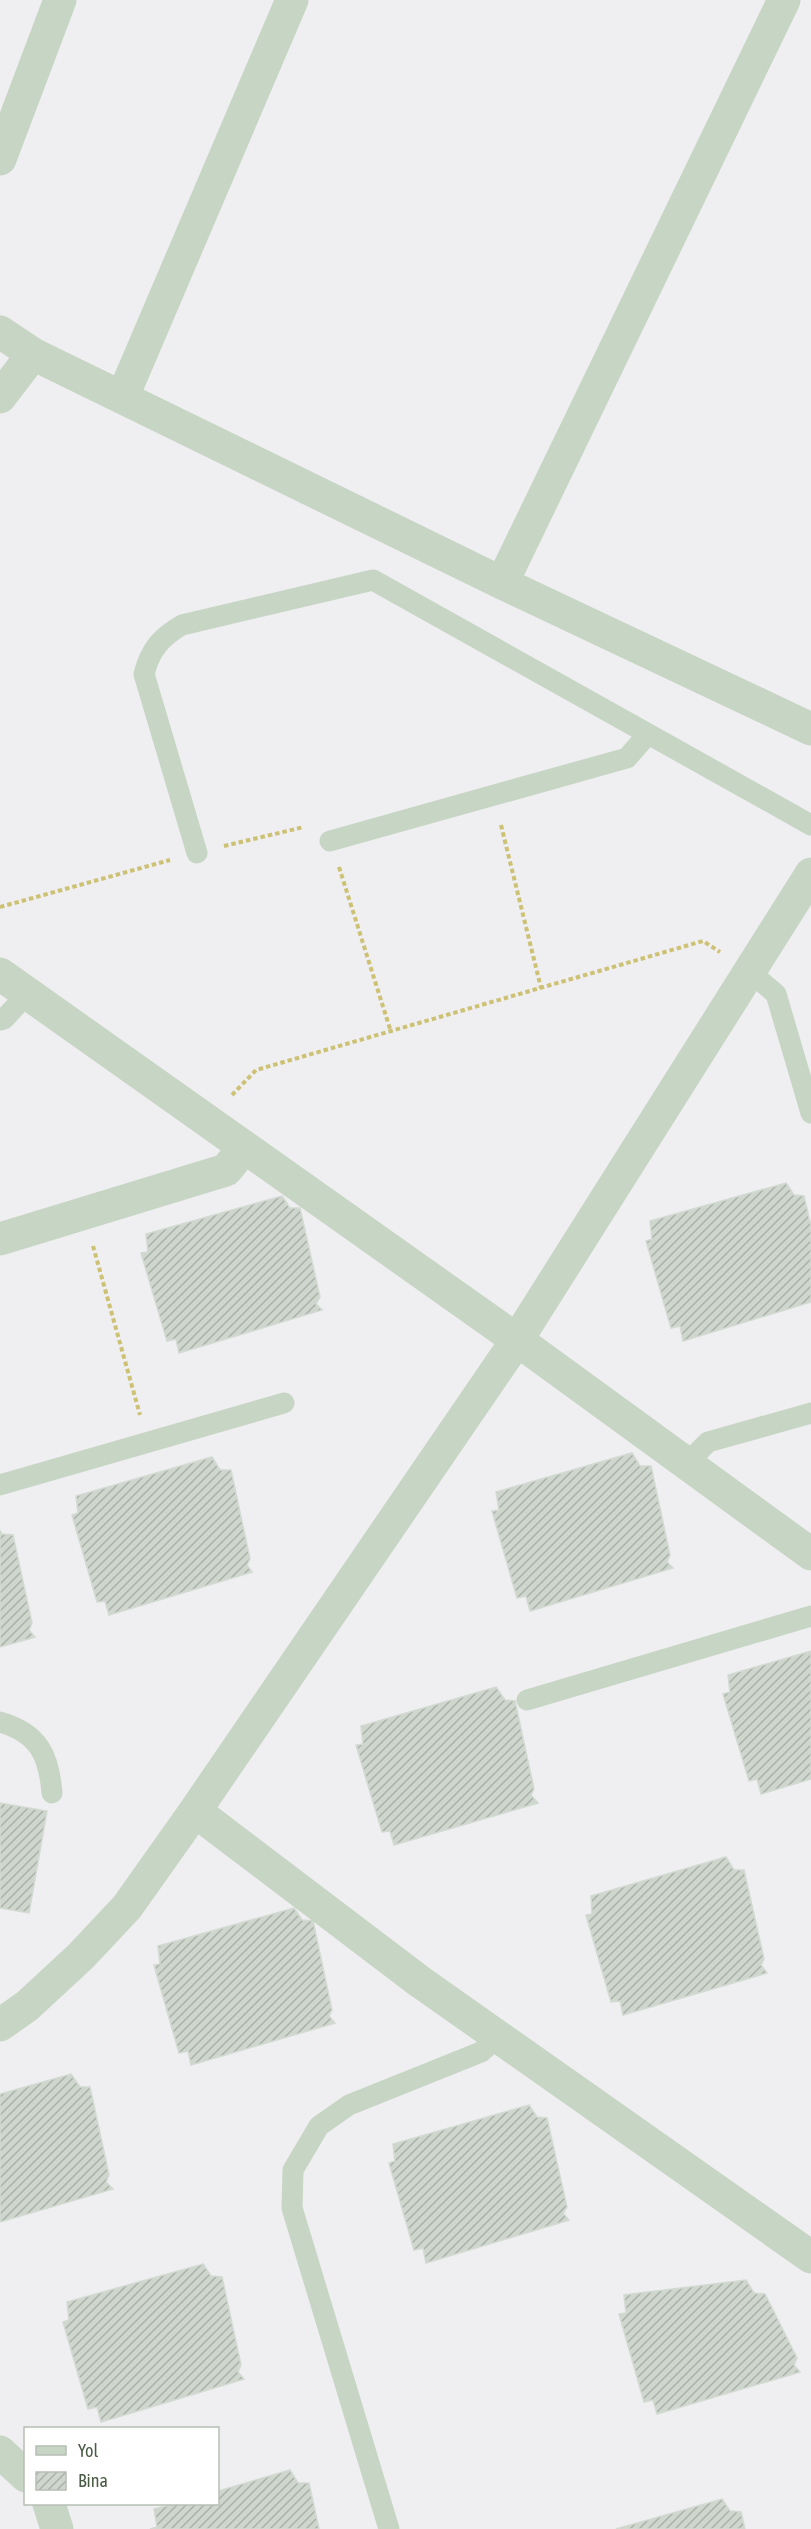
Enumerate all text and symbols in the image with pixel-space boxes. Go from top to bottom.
legend [24,2427,219,2505]
text: Yol [78,2440,98,2461]
text: Bina [78,2470,108,2491]

